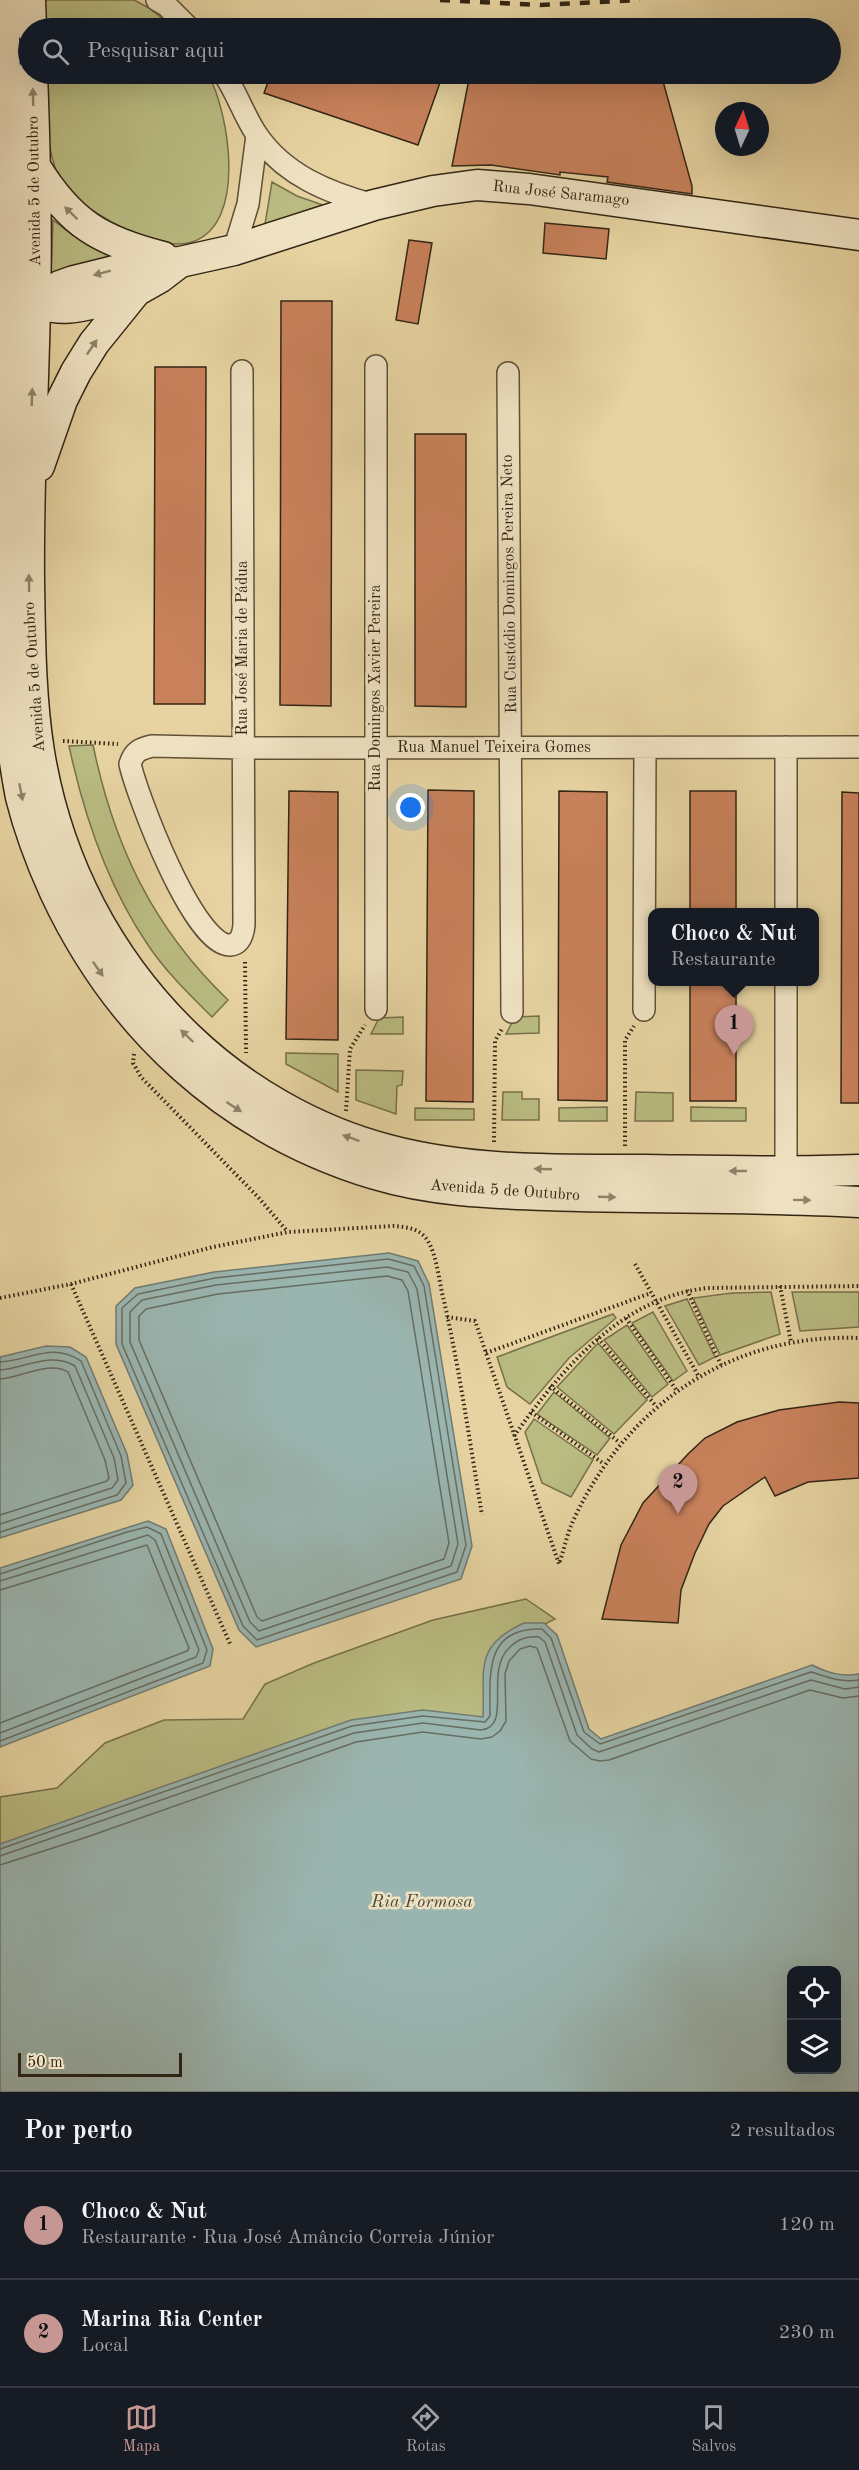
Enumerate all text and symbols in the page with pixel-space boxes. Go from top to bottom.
search box [18,18,841,84]
icon: search [39,35,72,68]
text: Pesquisar aqui [87,40,224,62]
one-way arrow [29,87,38,106]
north arrow [715,102,769,156]
street label: Avenida 5 de Outubro [26,116,44,266]
street label: Rua José Saramago [492,179,630,209]
one-way arrow [63,206,78,220]
one-way arrow [93,269,111,278]
one-way arrow [86,340,98,356]
one-way arrow [28,387,37,406]
street label: Rua Custódio Domingos Pereira Neto [500,454,520,714]
street label: Rua José Maria de Pádua [235,560,251,736]
one-way arrow [25,573,34,592]
street label: Rua Domingos Xavier Pereira [368,584,384,792]
street label: Avenida 5 de Outubro [22,601,48,753]
street label: Rua Manuel Teixeira Gomes [397,740,591,756]
one-way arrow [16,783,26,801]
your location [396,793,425,822]
popup [648,908,819,986]
text: Choco & Nut [671,923,796,945]
text: Restaurante [671,950,775,970]
one-way arrow [92,961,104,977]
pin: 1 [714,1006,754,1055]
one-way arrow [180,1029,194,1043]
one-way arrow [226,1101,242,1113]
one-way arrow [342,1133,360,1142]
one-way arrow [533,1165,552,1174]
one-way arrow [728,1166,747,1176]
street label: Avenida 5 de Outubro [429,1178,581,1204]
one-way arrow [597,1193,616,1202]
one-way arrow [792,1196,811,1205]
pin: 2 [658,1464,698,1514]
water label: Ria Formosa [370,1893,473,1911]
map controls [787,1966,841,2074]
button: locate [787,1966,841,2020]
button: layers [787,2020,841,2074]
scale bar [18,2050,182,2078]
text: 50 m [27,2055,63,2071]
text: Por perto [24,2118,133,2144]
text: 2 resultados [730,2121,835,2141]
text: Choco & Nut [81,2201,207,2223]
text: 1 [38,2215,49,2235]
text: 120 m [779,2215,835,2235]
text: Restaurante · Rua José Amâncio Correia Júnior [81,2228,494,2248]
text: Marina Ria Center [81,2309,262,2331]
text: 2 [38,2323,49,2343]
text: 230 m [779,2323,835,2343]
text: Local [81,2336,128,2356]
tab: Mapa [123,2401,160,2457]
tab: Rotas [406,2401,446,2457]
tab: Salvos [691,2401,736,2457]

